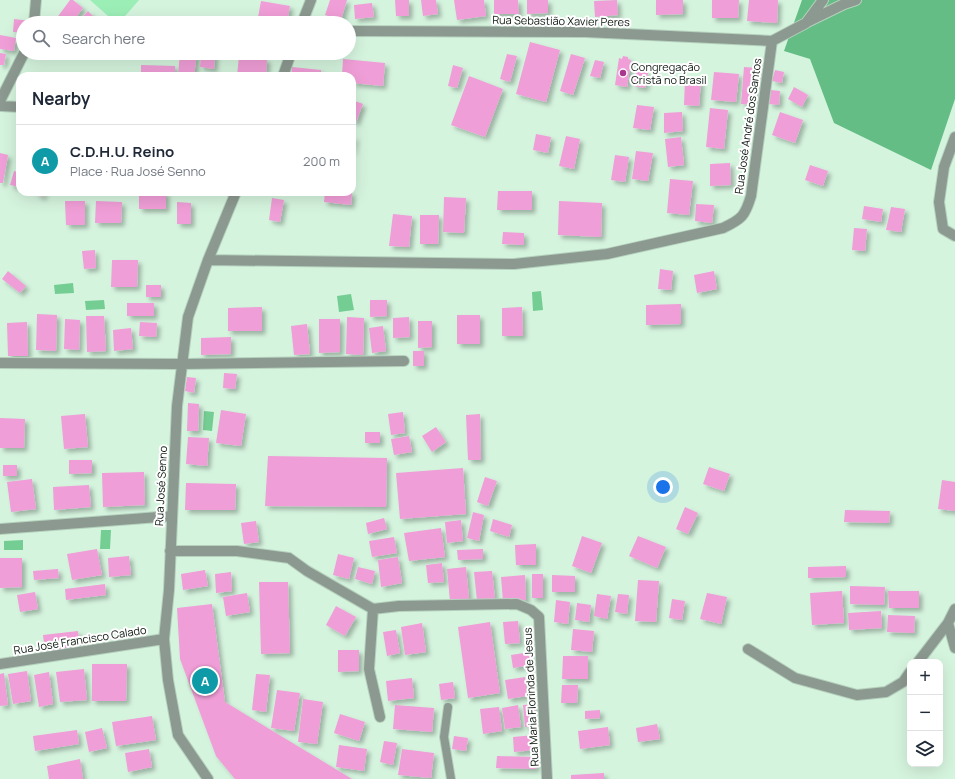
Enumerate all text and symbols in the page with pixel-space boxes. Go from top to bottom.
street label: Rua Sebastião Xavier Peres [492,12,630,29]
search box [16,16,356,60]
icon: search [30,27,52,49]
text: Search here [62,28,145,49]
street label: Rua José André dos Santos [731,57,765,195]
place label: Congregação Cristã no Brasil [631,59,707,87]
marker: Congregação Cristã no Brasil [618,68,628,78]
text: Nearby [32,87,90,110]
text: C.D.H.U. Reino [70,141,174,162]
text: A [41,152,49,170]
text: 200 m [303,152,340,170]
text: Place · Rua José Senno [70,162,206,180]
street label: Rua José Senno [151,445,170,526]
your location [653,477,673,497]
street label: Rua José Francisco Calado [12,622,148,657]
street label: Rua Maria Florinda de Jesus [519,627,542,767]
map controls [907,659,943,767]
button: + [907,659,943,695]
pin: A [192,666,218,696]
button: − [907,695,943,731]
button: layers [907,731,943,767]

